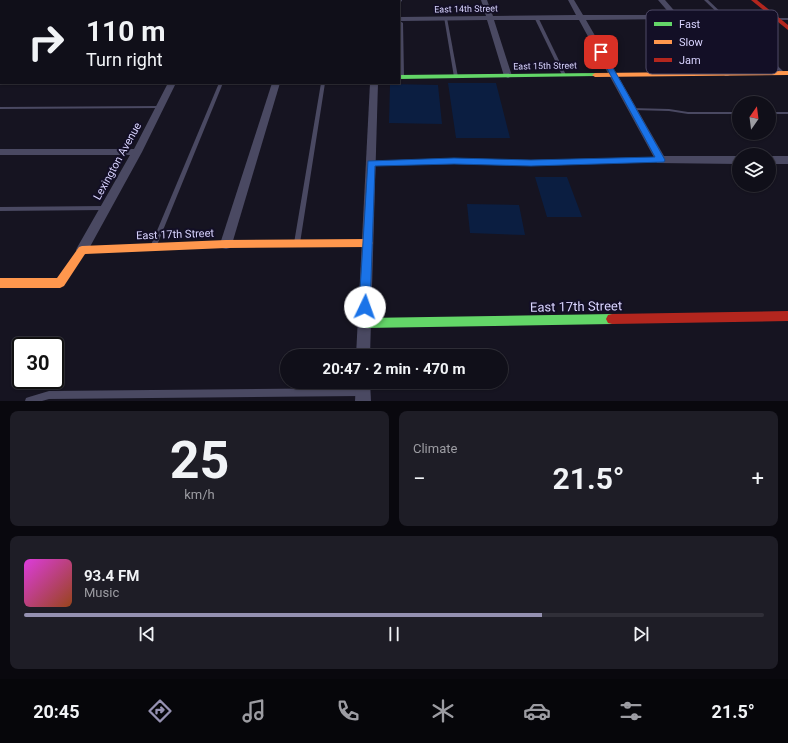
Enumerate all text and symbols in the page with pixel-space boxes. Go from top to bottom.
street label: East 14th Street [434,3,498,15]
legend [646,10,778,74]
text: 110 m [86,15,165,48]
icon: right [20,16,72,68]
text: Fast [679,18,701,31]
pin [584,35,618,69]
text: Slow [679,36,703,49]
icon: arrive [590,41,612,63]
text: Turn right [86,49,163,70]
text: Jam [679,54,701,67]
street label: East 15th Street [513,60,577,72]
north arrow [732,96,776,140]
map controls [732,96,776,192]
street label: Lexington Avenue [91,120,144,202]
button: layers [732,148,776,192]
street label: East 17th Street [136,227,215,242]
position arrow [344,286,386,328]
street label: East 17th Street [530,298,622,315]
speed limit sign: 30 [12,337,64,389]
text: 20:47 · 2 min · 470 m [323,360,465,378]
text: 25 [170,430,229,491]
text: Climate [413,441,457,456]
text: 21.5° [553,461,625,496]
text: − [413,466,426,491]
text: + [752,466,764,491]
text: km/h [184,487,215,502]
text: 93.4 FM [84,567,139,585]
text: Music [84,585,119,600]
icon: previous [136,623,158,645]
icon: pause [383,623,405,645]
icon: next [630,623,652,645]
icon: directions [146,697,174,725]
icon: music [240,697,268,725]
icon: phone [334,697,362,725]
icon: climate [429,697,457,725]
icon: car [523,697,551,725]
icon: filters [617,697,645,725]
text: 20:45 [33,701,80,722]
text: 21.5° [712,701,755,722]

